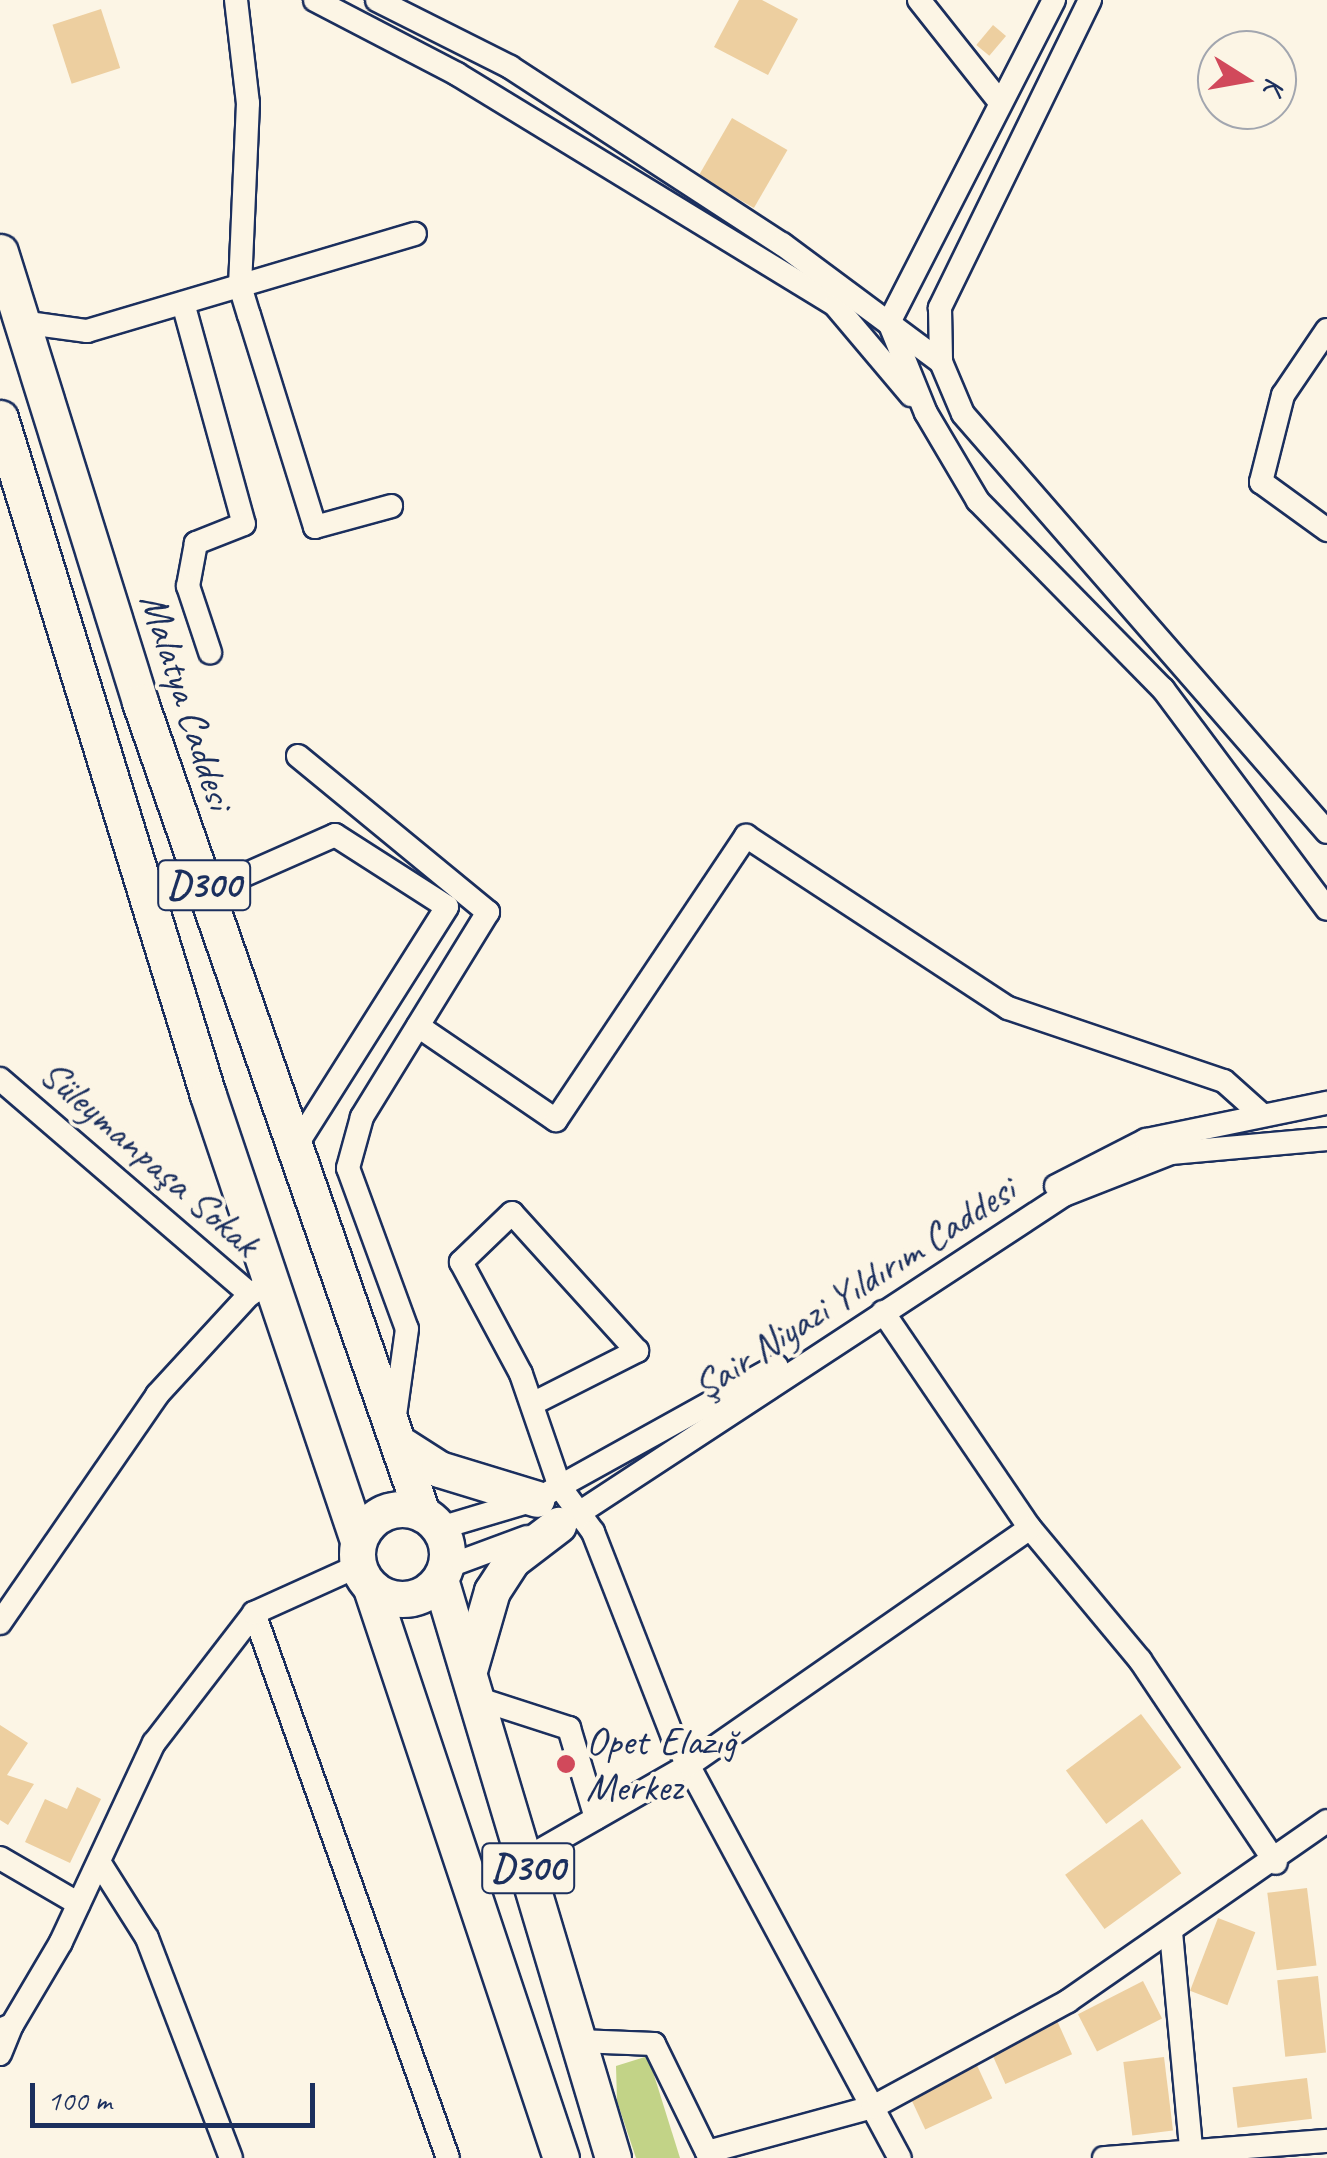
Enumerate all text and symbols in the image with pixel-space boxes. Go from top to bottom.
north arrow [1197,30,1297,130]
text: K [1256,75,1294,96]
street label: Malatya Caddesi [130,587,244,815]
road number: D300 [156,852,252,918]
street label: Süleymanpaşa Sokak [31,1050,269,1266]
street label: Şair Niyazi Yıldırım Caddesi [684,1166,1024,1410]
place label: Opet Elazığ Merkez [586,1717,737,1811]
marker: Opet Elazığ Merkez [555,1753,577,1775]
road number: D300 [480,1835,576,1901]
scale bar [35,2063,320,2125]
text: 100 m [47,2081,112,2119]

